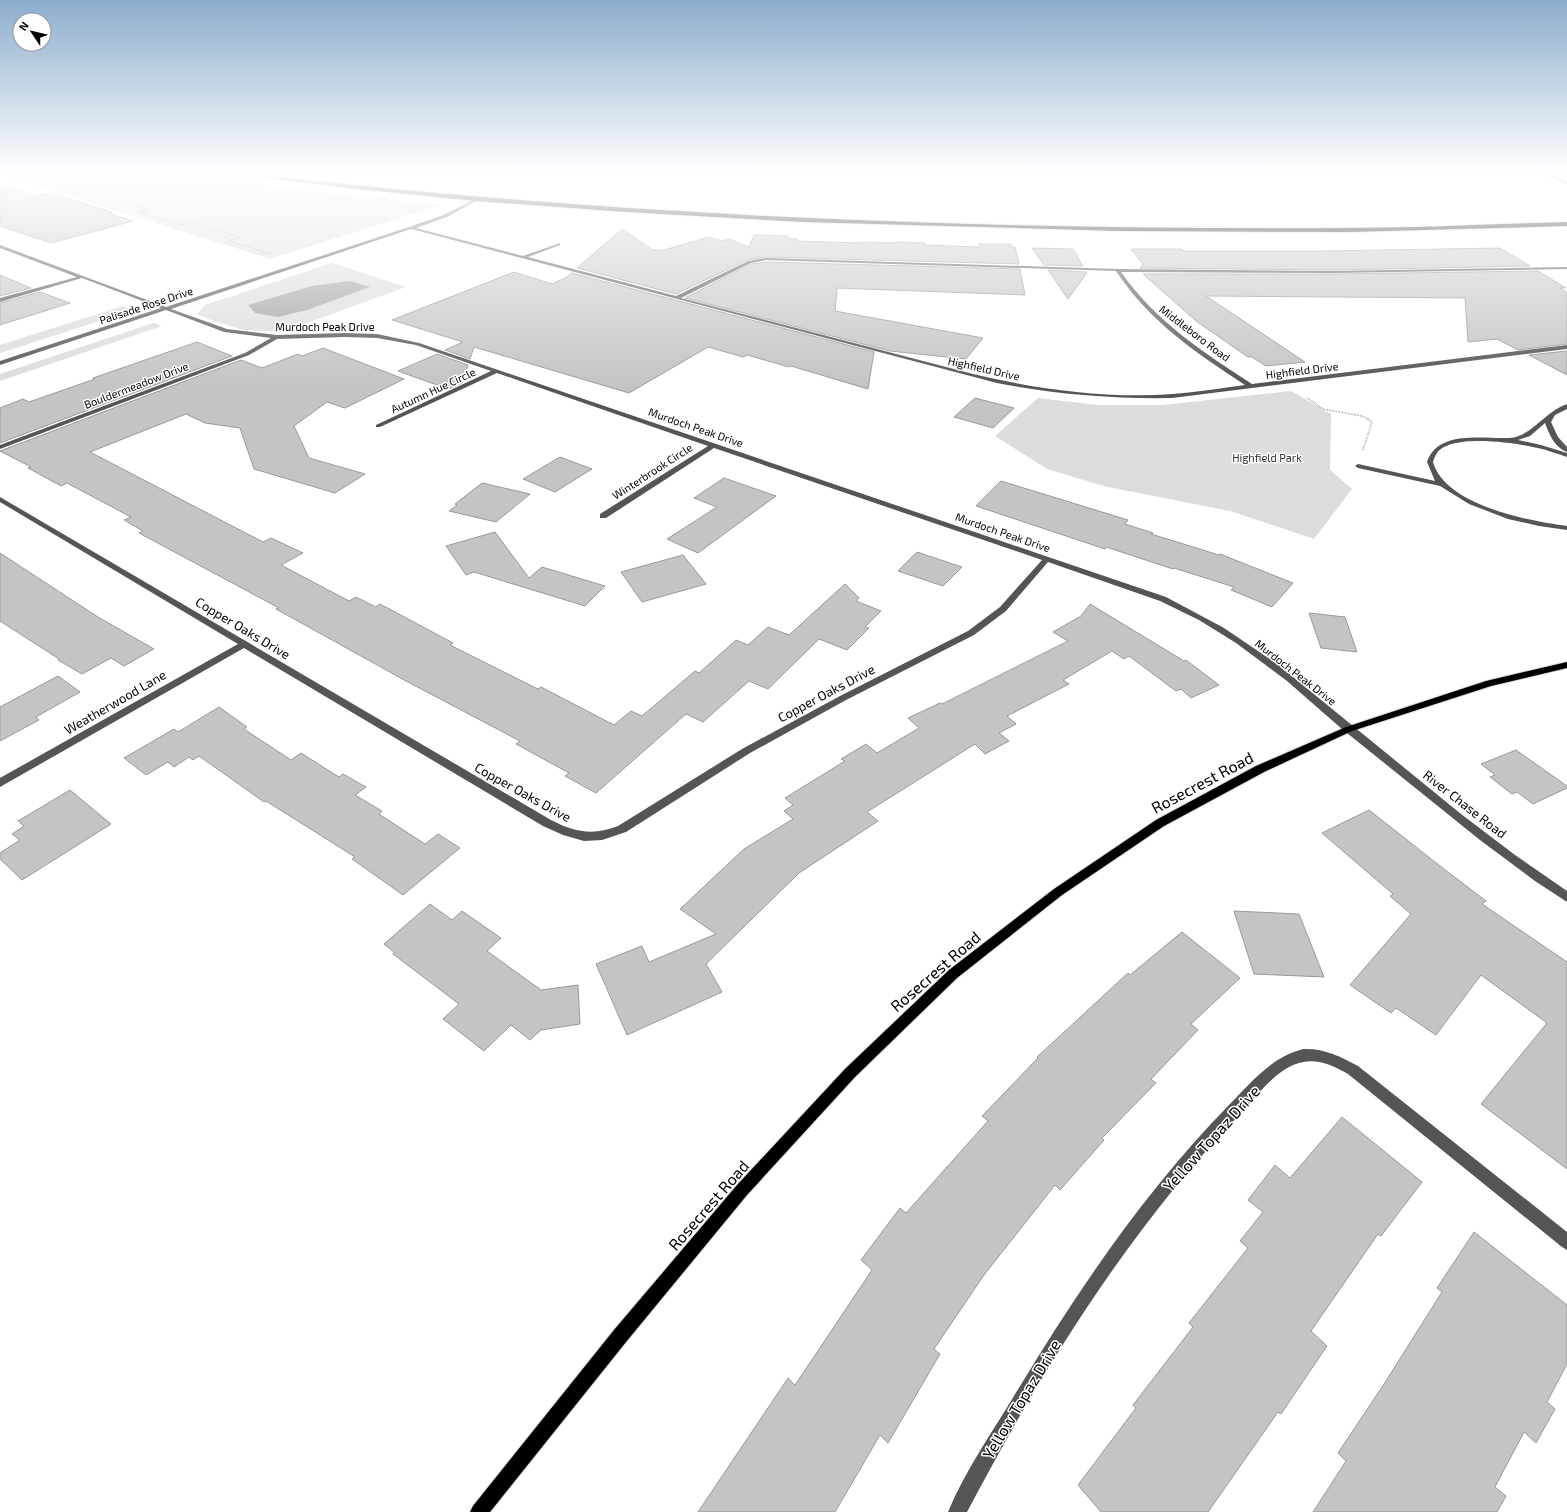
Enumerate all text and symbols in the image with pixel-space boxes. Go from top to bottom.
north arrow [12,12,52,52]
text: N [16,19,31,33]
street label: Palisade Rose Drive [97,284,195,326]
street label: Middleboro Road [1157,302,1233,364]
street label: Murdoch Peak Drive [275,320,375,333]
street label: Highfield Drive [947,353,1021,383]
street label: Bouldermeadow Drive [82,359,190,411]
street label: Highfield Drive [1265,359,1339,381]
street label: Autumn Hue Circle [389,365,477,415]
street label: Murdoch Peak Drive [647,405,745,449]
street label: Winterbrook Circle [610,440,695,502]
park label: Highfield Park [1232,451,1302,464]
street label: Murdoch Peak Drive [954,510,1052,554]
street label: Copper Oaks Drive [193,593,293,663]
street label: Murdoch Peak Drive [1253,636,1339,708]
street label: Copper Oaks Drive [775,661,877,725]
street label: Weatherwood Lane [61,666,169,738]
street label: Rosecrest Road [1148,747,1256,817]
street label: Copper Oaks Drive [472,759,574,825]
street label: River Chase Road [1420,766,1510,842]
street label: Rosecrest Road [886,927,984,1015]
street label: Yellow Topaz Drive [1159,1081,1263,1195]
street label: Rosecrest Road [664,1156,752,1254]
street label: Yellow Topaz Drive [978,1336,1064,1462]

